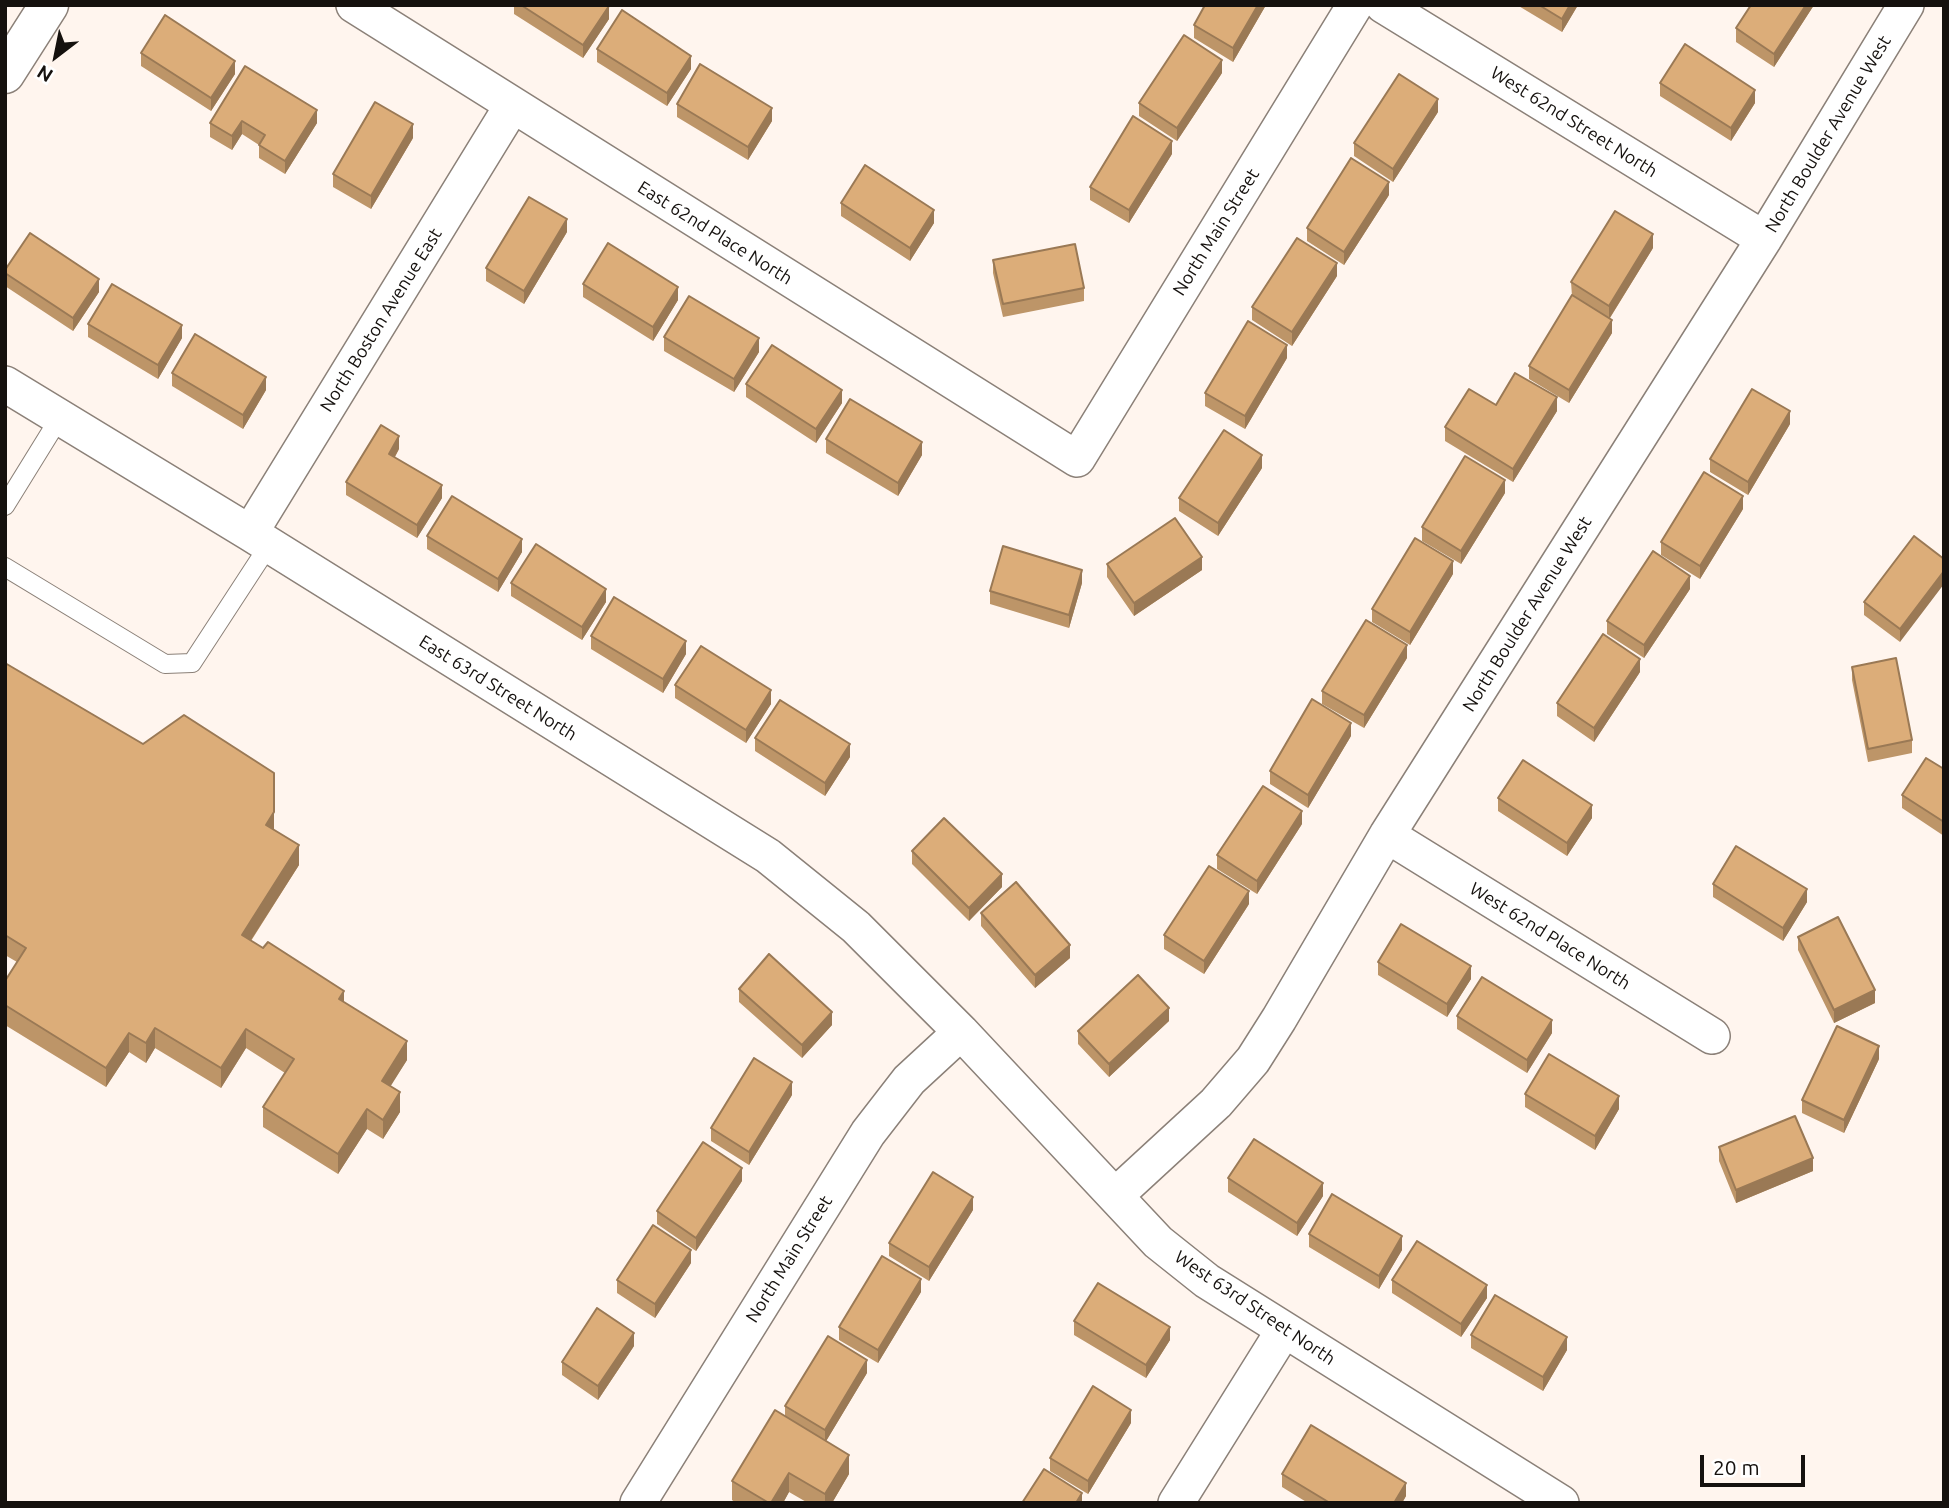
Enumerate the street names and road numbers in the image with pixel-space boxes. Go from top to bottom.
street label: North Boulder Avenue West [1761,32,1895,236]
street label: West 62nd Street North [1487,62,1661,182]
street label: North Main Street [1168,165,1264,299]
street label: East 62nd Place North [634,177,796,289]
street label: North Boston Avenue East [316,224,446,416]
street label: North Boulder Avenue West [1458,512,1596,716]
street label: East 63rd Street North [415,631,581,745]
street label: West 62nd Place North [1466,878,1634,994]
street label: North Main Street [741,1192,837,1326]
street label: West 63rd Street North [1171,1246,1339,1370]

